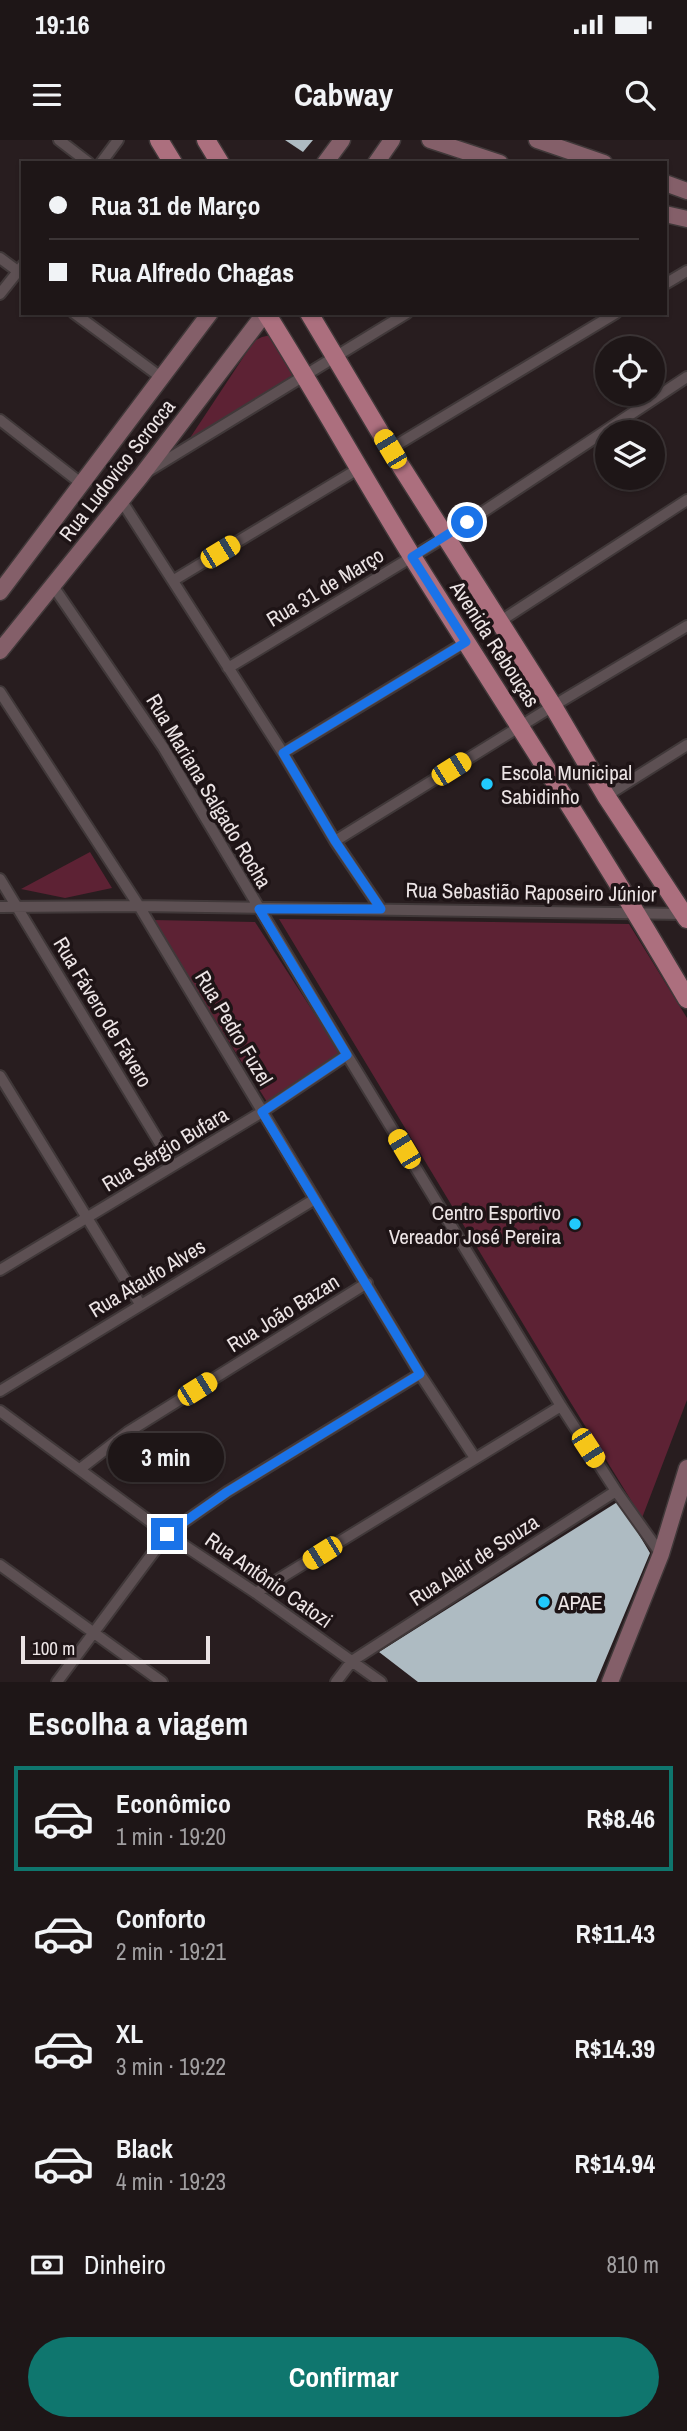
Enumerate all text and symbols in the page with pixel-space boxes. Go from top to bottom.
text: 19:16 [35,7,90,42]
text: Cabway [294,73,393,116]
icon: menu [28,76,66,114]
icon: search [621,76,659,114]
text: Rua 31 de Março [91,188,260,223]
text: Rua Alfredo Chagas [91,255,294,290]
map controls [595,336,665,490]
button: locate [595,336,665,406]
street label: Rua Ludovico Scrocca [52,392,182,547]
button: layers [595,420,665,490]
car [371,426,410,472]
route start [451,506,483,538]
car [197,532,244,572]
street label: Rua 31 de Março [261,541,389,633]
street label: Avenida Rebouças [443,574,547,713]
street label: Rua Mariana Salgado Rocha [139,688,279,894]
car [428,749,475,789]
place label: Escola Municipal Sabidinho [501,758,632,811]
marker: Escola Municipal Sabidinho [479,776,495,792]
street label: Rua Sebastião Raposeiro Júnior [405,875,657,909]
street label: Rua Fávero de Fávero [47,931,159,1093]
street label: Rua Pedro Fuzel [188,965,280,1091]
street label: Rua Sérgio Bufara [96,1100,234,1198]
car [385,1126,424,1172]
place label: Centro Esportivo Vereador José Pereira [389,1198,561,1251]
marker: Centro Esportivo Vereador José Pereira [567,1216,583,1232]
street label: Rua Ataufo Alves [83,1232,211,1324]
street label: Rua João Bazan [221,1267,345,1359]
car [174,1369,221,1409]
car [568,1425,609,1471]
callout: 3 min [109,1432,225,1482]
text: 3 min [141,1442,191,1473]
street label: Rua Alair de Souza [404,1507,544,1613]
route end [151,1518,183,1550]
street label: Rua Antônio Catozi [200,1525,338,1635]
car [299,1533,346,1573]
place label: APAE [557,1588,603,1617]
marker: APAE [536,1594,552,1610]
scale bar [21,1633,210,1665]
text: 100 m [32,1635,75,1661]
text: Escolha a viagem [28,1702,248,1745]
text: Econômico [116,1786,231,1821]
icon: car [32,1787,95,1850]
text: R$8.46 [586,1801,655,1836]
text: 1 min · 19:20 [116,1821,226,1852]
text: Conforto [116,1901,206,1936]
icon: car [32,1902,95,1965]
text: R$11.43 [576,1916,655,1951]
text: 2 min · 19:21 [116,1936,226,1967]
text: XL [116,2016,143,2051]
icon: car [32,2017,95,2080]
text: R$14.39 [574,2031,655,2066]
text: 3 min · 19:22 [116,2051,226,2082]
text: Black [116,2131,173,2166]
icon: car [32,2132,95,2195]
text: R$14.94 [574,2146,655,2181]
text: 4 min · 19:23 [116,2166,226,2197]
icon: cash [28,2246,66,2284]
text: Dinheiro [84,2247,166,2282]
text: 810 m [607,2249,659,2280]
button: Confirmar [28,2337,659,2417]

